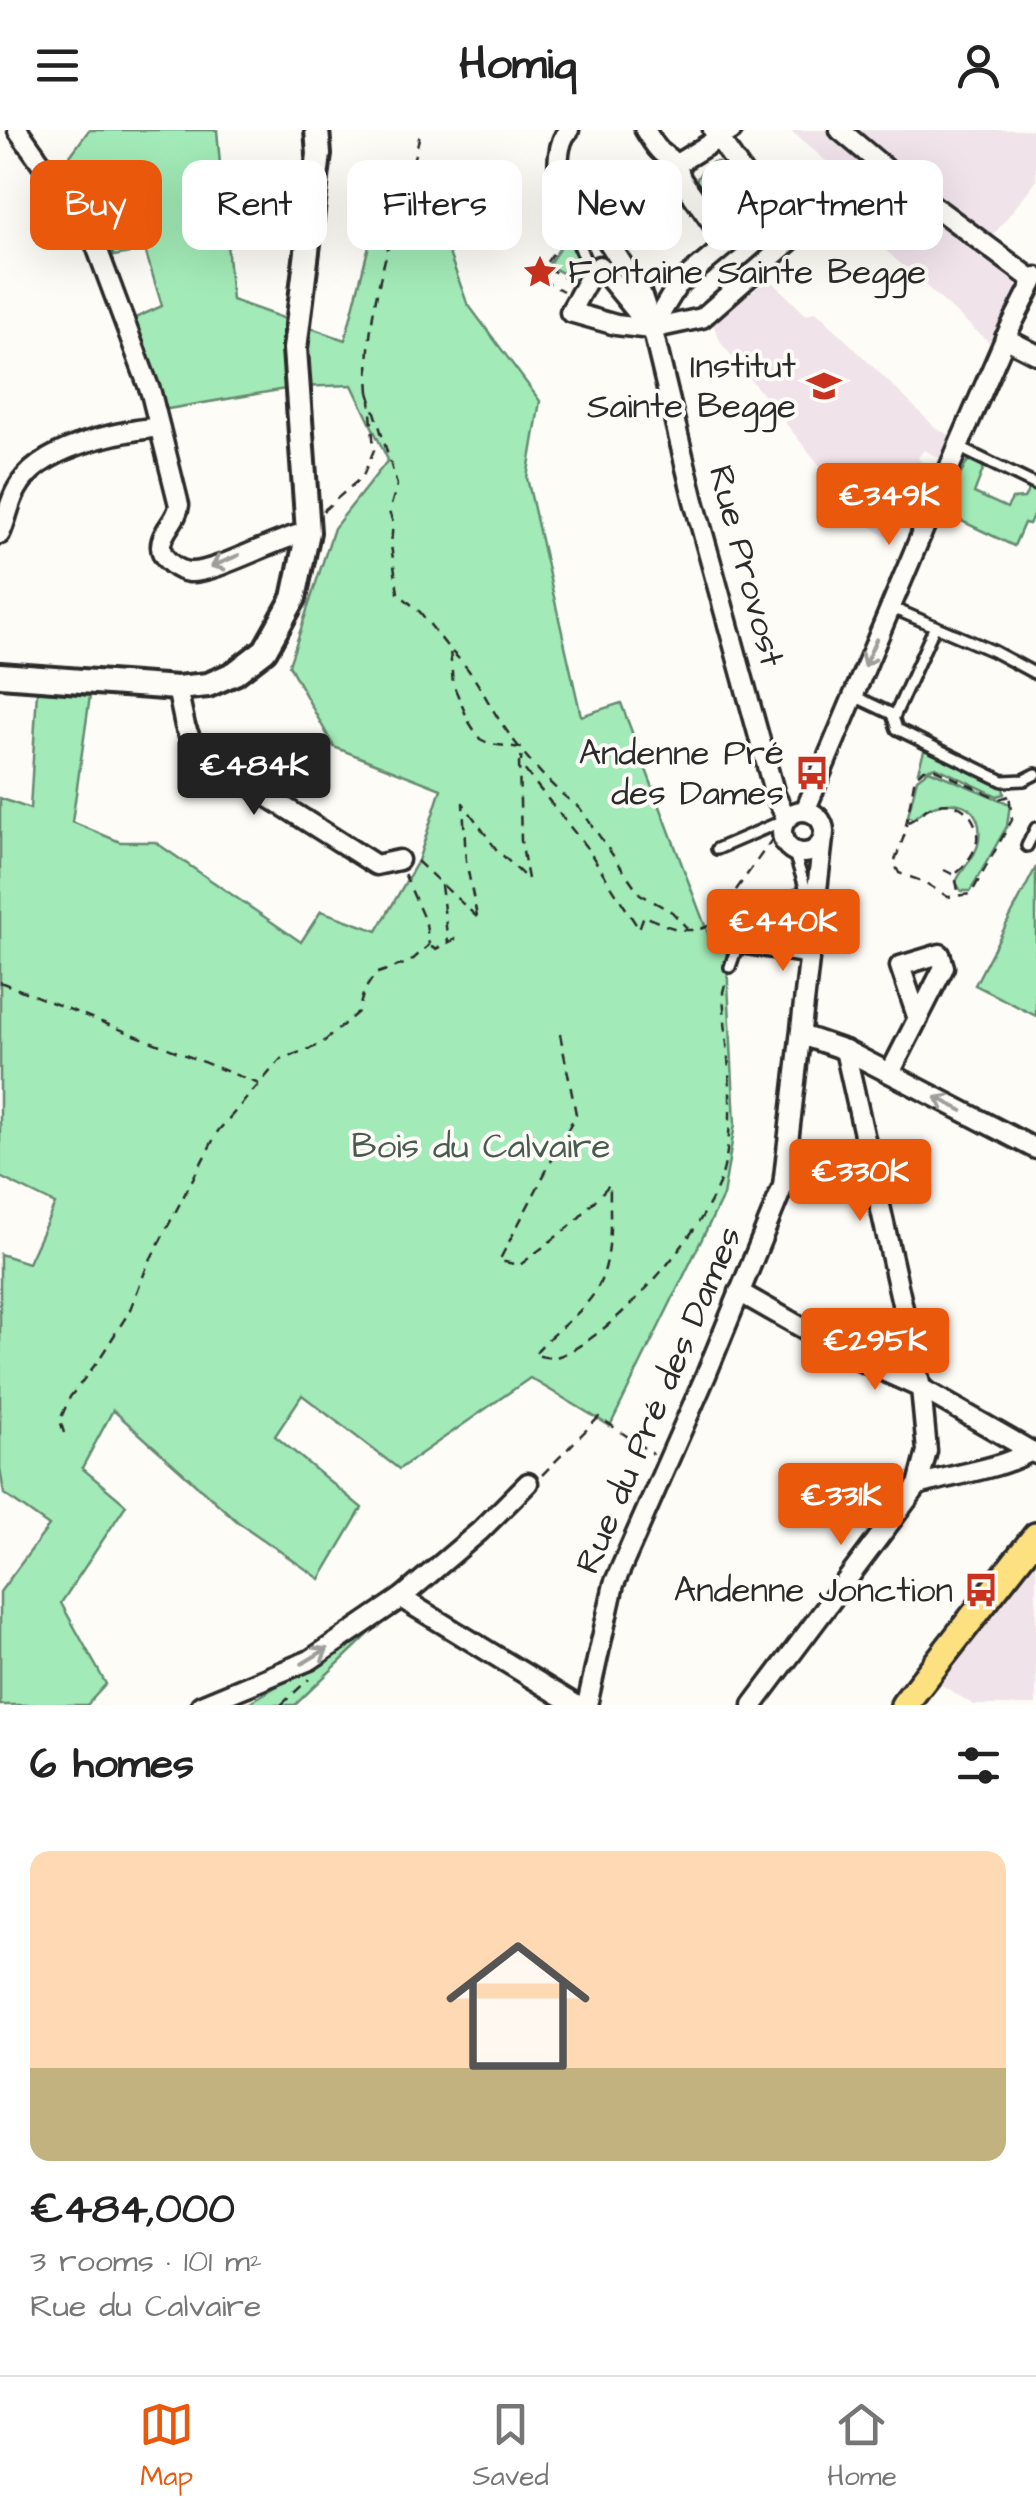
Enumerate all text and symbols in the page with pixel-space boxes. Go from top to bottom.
text: Homiq [459,34,577,96]
icon: menu [30,38,85,93]
icon: person [951,38,1006,93]
chip: Buy [30,160,162,250]
chip: Rent [182,160,327,250]
chip: Filters [347,160,522,250]
chip: New [542,160,682,250]
chip: Apartment [702,160,943,250]
place label: Fontaine Sainte Begge [568,248,926,299]
place icon: Fontaine Sainte Begge [521,253,559,291]
place label: Institut Sainte Begge [587,342,796,433]
school or university icon: Institut Sainte Begge [805,367,843,405]
street label: Rue Provost [696,460,796,672]
pin: €349K [819,463,959,548]
text: €349K [838,473,940,518]
one-way arrow [210,554,241,572]
one-way arrow [860,637,878,668]
place label: Andenne Pré des Dames [579,729,784,818]
pin: €484K [184,733,324,818]
text: €484K [199,743,309,788]
bus stop icon: Andenne Pré des Dames [793,754,831,792]
pin: €440K [713,889,853,974]
text: €440K [729,899,837,944]
one-way arrow [935,1094,965,1113]
park label: Bois du Calvaire [352,1122,610,1171]
pin: €330K [790,1139,930,1224]
text: €330K [811,1149,909,1194]
street label: Rue du Pré des Dames [564,1219,754,1581]
pin: €295K [805,1308,945,1393]
text: €295K [823,1318,927,1363]
pin: €331K [771,1463,911,1548]
text: €331K [800,1473,882,1518]
place label: Andenne Jonction [674,1566,953,1615]
bus stop icon: Andenne Jonction [962,1571,1000,1609]
one-way arrow [300,1646,329,1666]
text: 6 homes [30,1736,194,1794]
icon: filters [951,1738,1006,1793]
icon: home [428,1916,608,2096]
text: €484,000 [30,2181,235,2239]
text: 3 rooms · 101 m² [30,2239,262,2284]
text: Rue du Calvaire [30,2284,261,2329]
tab: Map [139,2397,194,2496]
tab: Saved [473,2397,549,2496]
tab: Home [827,2397,897,2496]

